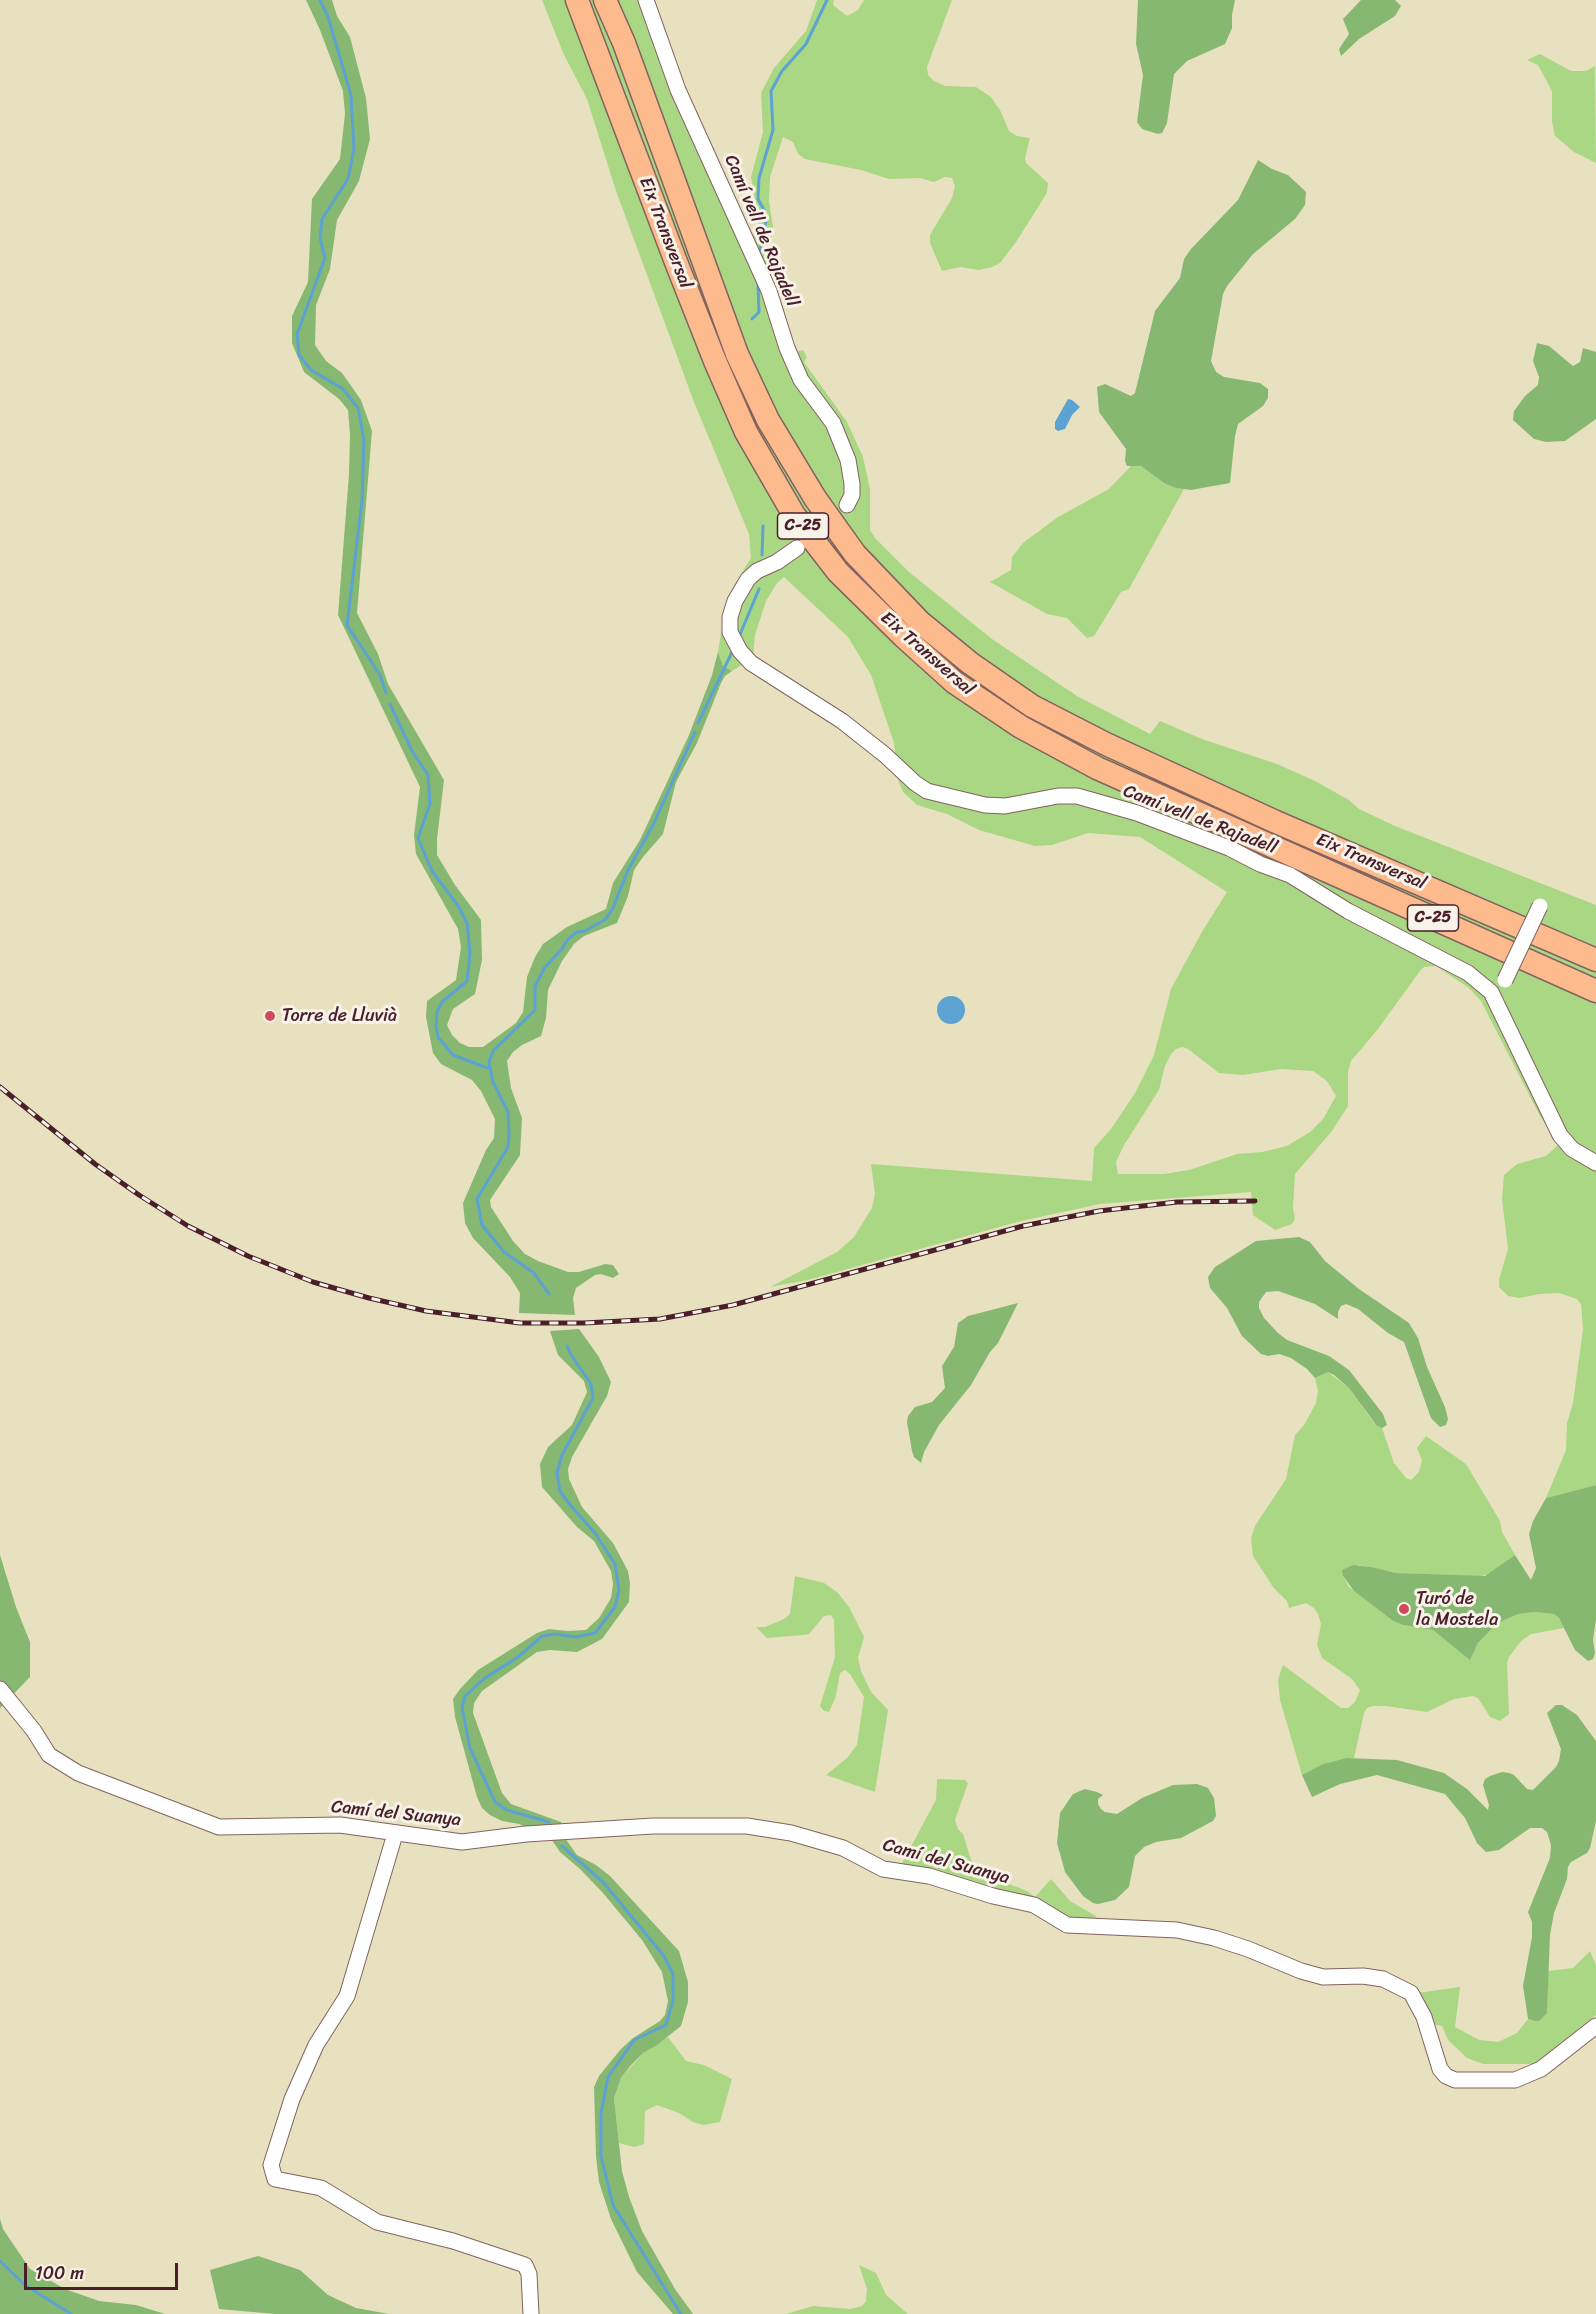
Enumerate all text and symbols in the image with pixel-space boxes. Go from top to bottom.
street label: Camí vell de Rajadell [719,152,803,310]
street label: Eix Transversal [634,174,696,292]
road number: C-25 [778,513,828,539]
street label: Eix Transversal [876,607,978,701]
street label: Camí vell de Rajadell [1120,781,1280,859]
street label: Eix Transversal [1313,829,1429,895]
road number: C-25 [1408,905,1458,931]
place label: Torre de Lluvià [282,1005,397,1027]
marker: Torre de Lluvià [263,1009,277,1023]
place label: Turó de la Mostela [1416,1588,1498,1630]
marker: Turó de la Mostela [1397,1602,1411,1616]
street label: Camí del Suanya [330,1796,462,1832]
street label: Camí del Suanya [880,1835,1012,1889]
scale bar [27,2251,182,2289]
text: 100 m [35,2257,84,2289]

